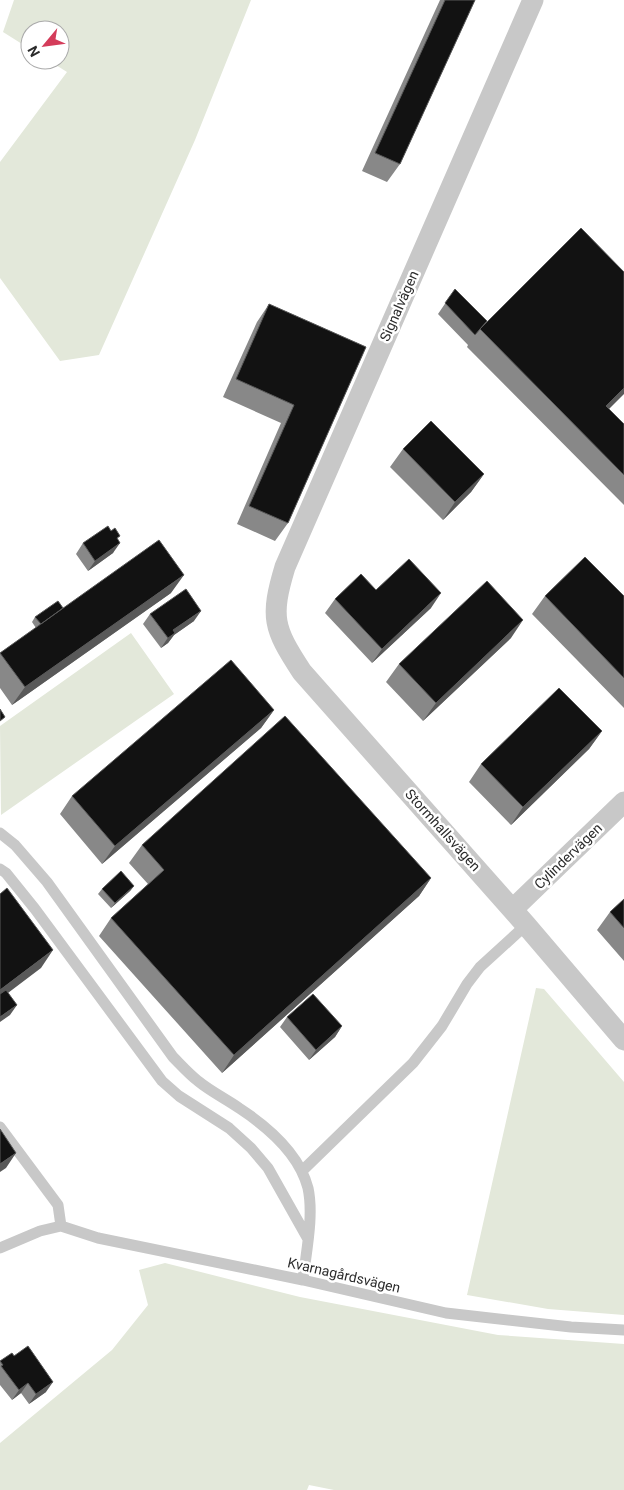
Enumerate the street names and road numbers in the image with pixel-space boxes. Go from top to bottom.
street label: Signalvägen [376,268,422,344]
street label: Stormhallsvägen [402,786,484,874]
street label: Cylindervägen [531,820,605,892]
street label: Kvarnagårdsvägen [286,1254,402,1296]

